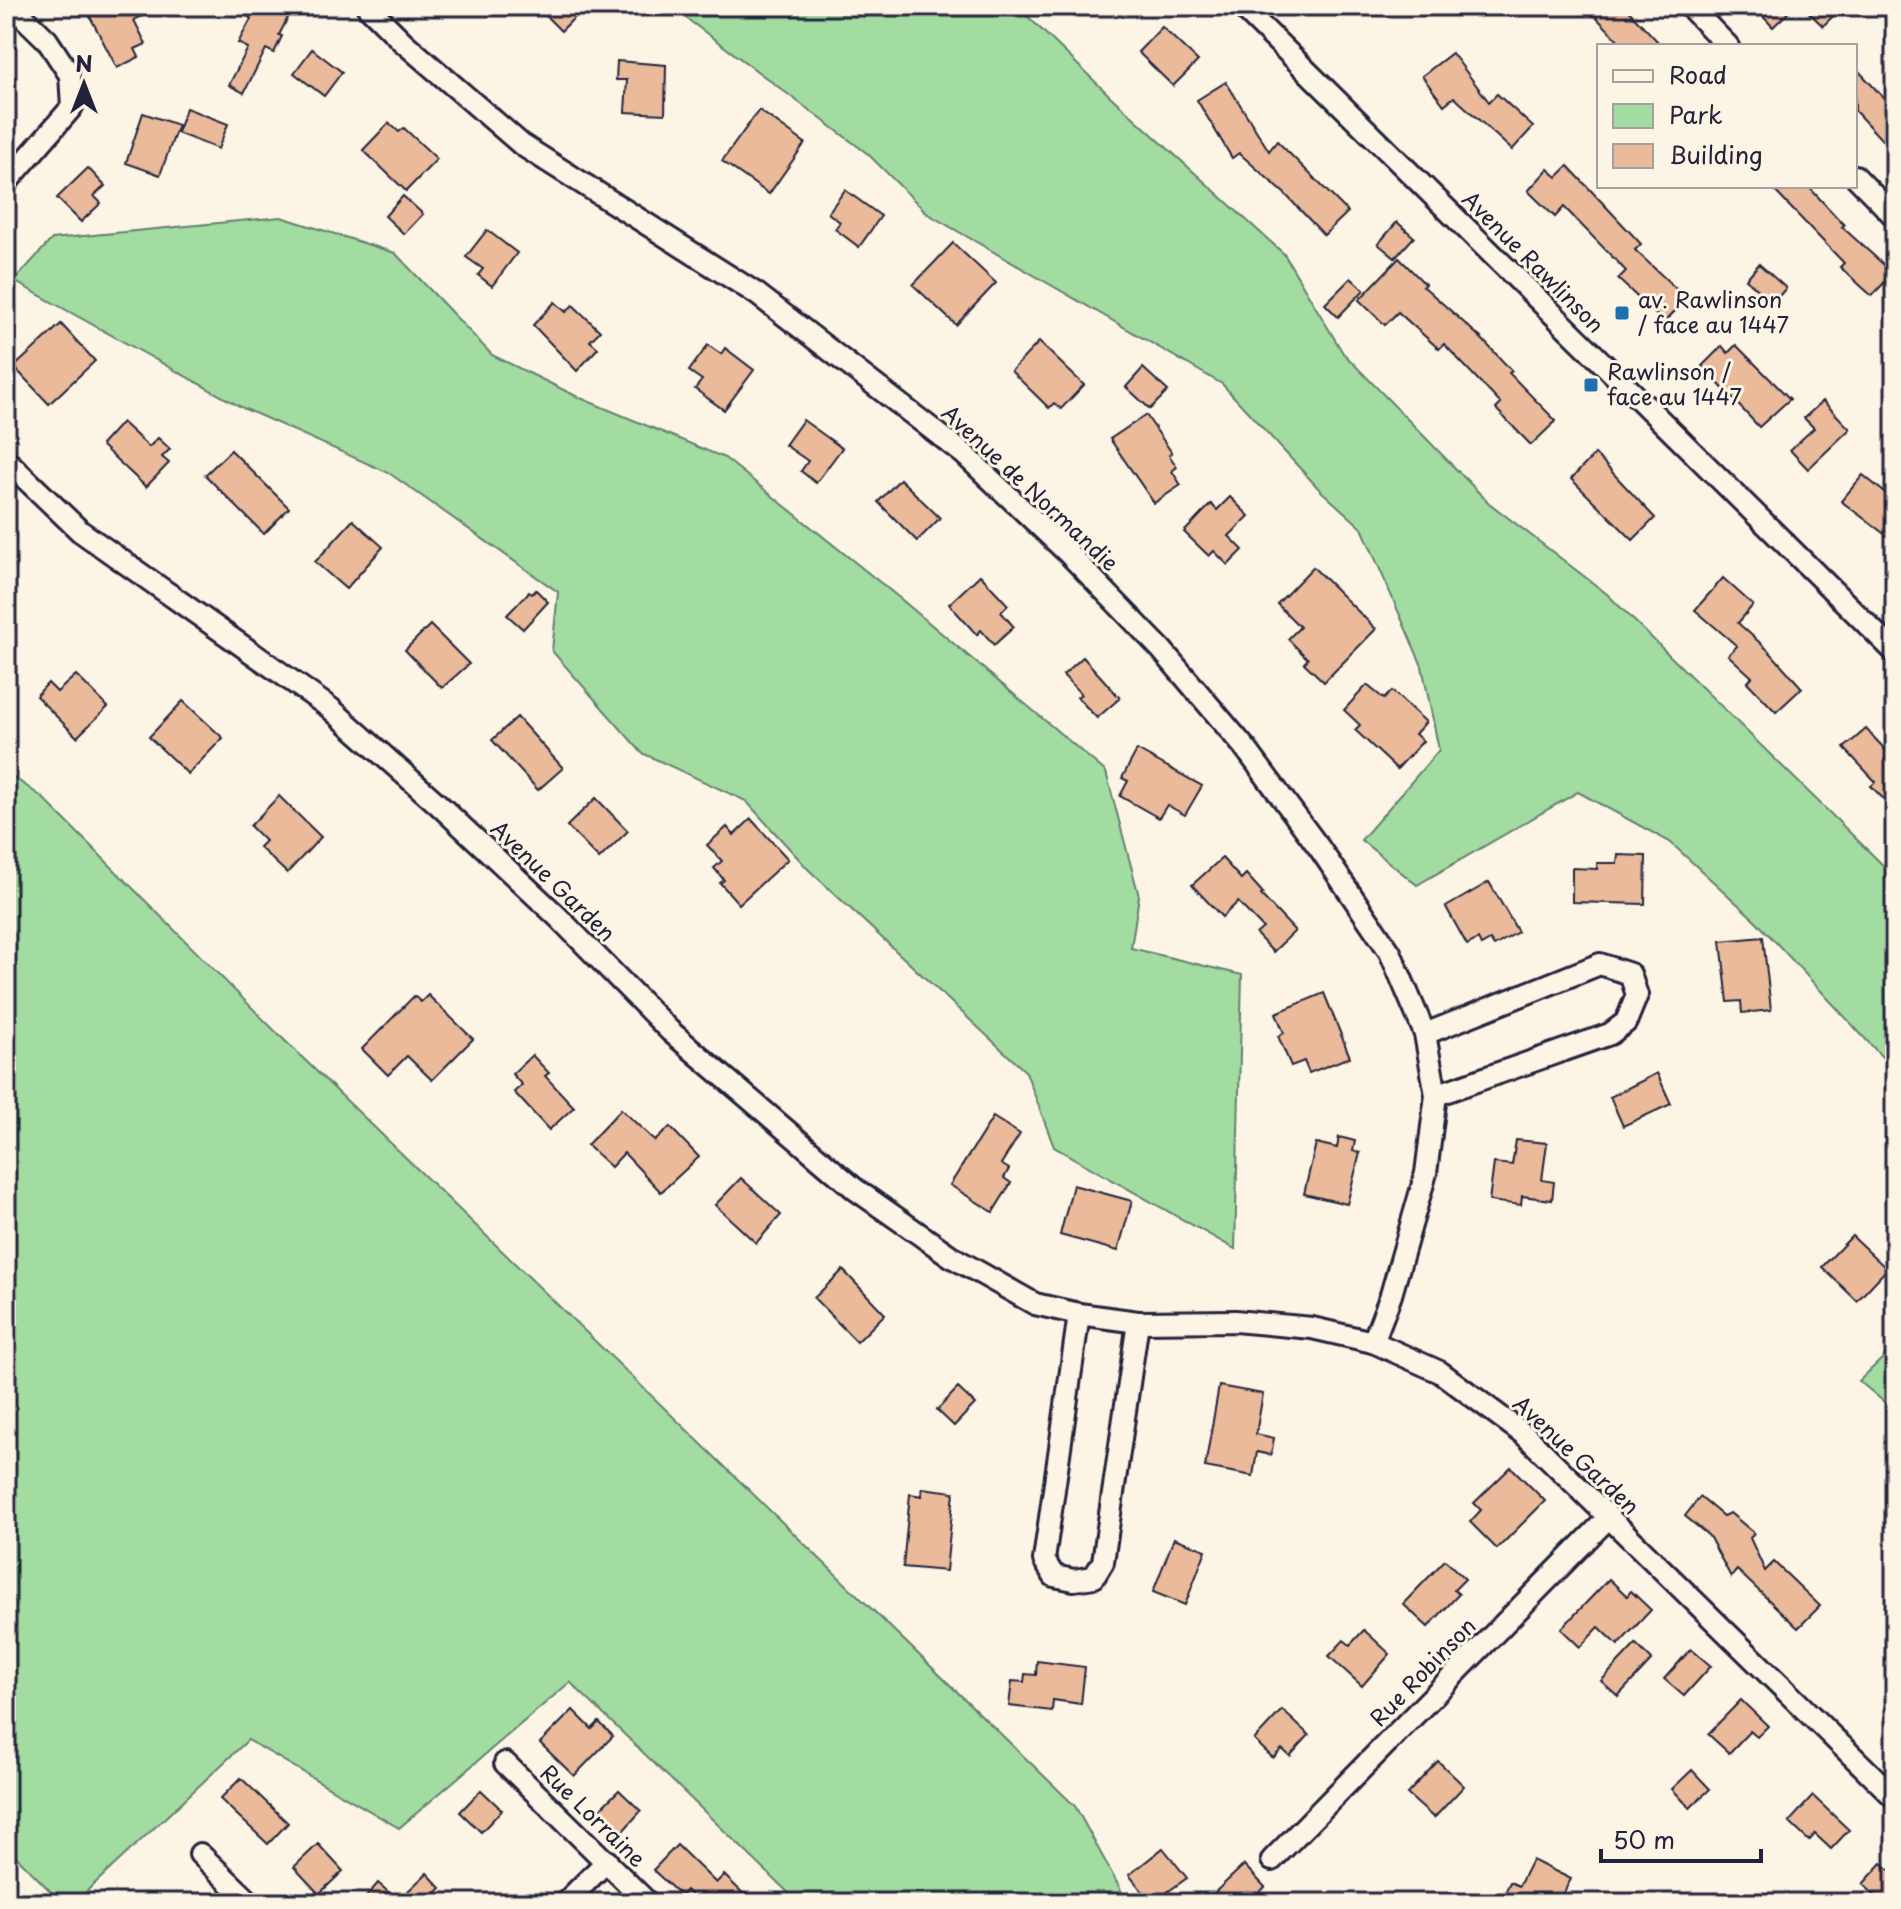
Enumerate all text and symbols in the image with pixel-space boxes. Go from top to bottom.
north arrow [44,44,124,124]
legend [1597,44,1857,188]
text: N [75,46,93,79]
text: Road [1669,56,1727,92]
text: Park [1669,96,1723,132]
text: Building [1669,136,1763,172]
street label: Avenue Rawlinson [1456,182,1613,339]
place label: av. Rawlinson / face au 1447 [1638,282,1789,340]
marker: av. Rawlinson / face au 1447 [1613,304,1631,322]
place label: Rawlinson / face au 1447 [1607,354,1742,412]
marker: Rawlinson / face au 1447 [1582,376,1600,394]
street label: Avenue de Normandie [935,396,1127,578]
street label: Avenue Garden [484,812,624,948]
street label: Avenue Garden [1507,1387,1647,1521]
street label: Rue Robinson [1361,1609,1482,1733]
street label: Rue Lorraine [534,1756,654,1874]
scale bar [1601,1813,1761,1863]
text: 50 m [1613,1821,1675,1857]

